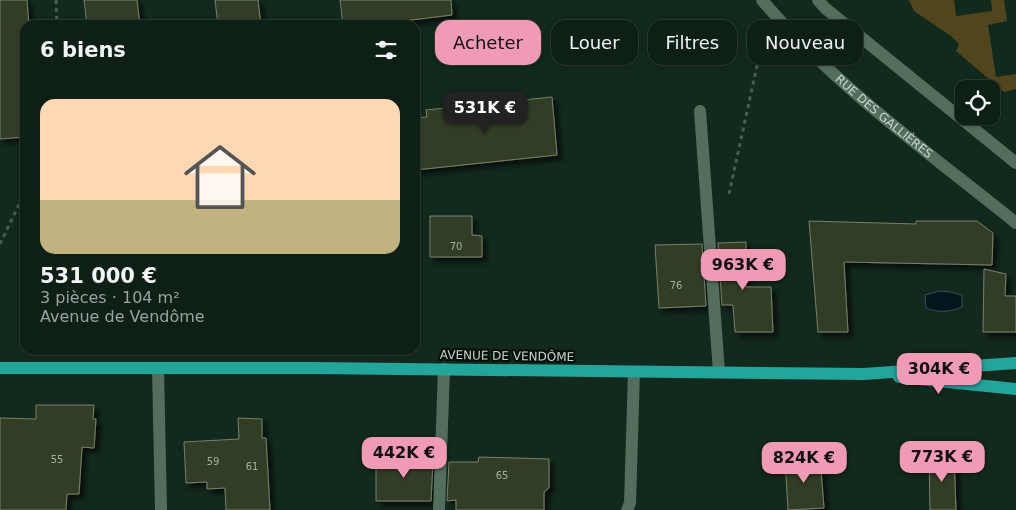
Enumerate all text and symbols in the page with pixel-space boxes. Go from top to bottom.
chip: Acheter [435,20,541,65]
chip: Louer [551,20,638,65]
chip: Filtres [648,20,737,65]
chip: Nouveau [747,20,863,65]
icon: filters [372,36,400,64]
text: 6 biens [40,38,126,62]
street label: RUE DES GALLIÈRES [833,72,935,161]
map controls [955,80,1000,125]
button: locate [955,80,1000,125]
pin: 531K € [444,92,526,134]
text: 531K € [454,98,516,117]
icon: home [175,132,265,222]
house number: 70 [450,241,462,252]
pin: 963K € [702,248,784,291]
text: 963K € [712,255,774,274]
text: 531 000 € [40,264,157,288]
house number: 76 [670,280,682,291]
text: 3 pièces · 104 m² [40,288,180,307]
text: Avenue de Vendôme [40,307,205,326]
street label: AVENUE DE VENDÔME [440,347,574,364]
pin: 304K € [898,352,980,395]
text: 304K € [908,359,970,378]
pin: 442K € [363,436,445,479]
pin: 773K € [901,440,983,483]
pin: 824K € [763,442,845,484]
text: 442K € [373,443,435,462]
text: 773K € [911,447,973,466]
text: 824K € [773,448,835,467]
house number: 55 [51,454,63,465]
house number: 59 [207,456,219,467]
house number: 61 [246,461,258,472]
house number: 65 [496,470,508,481]

